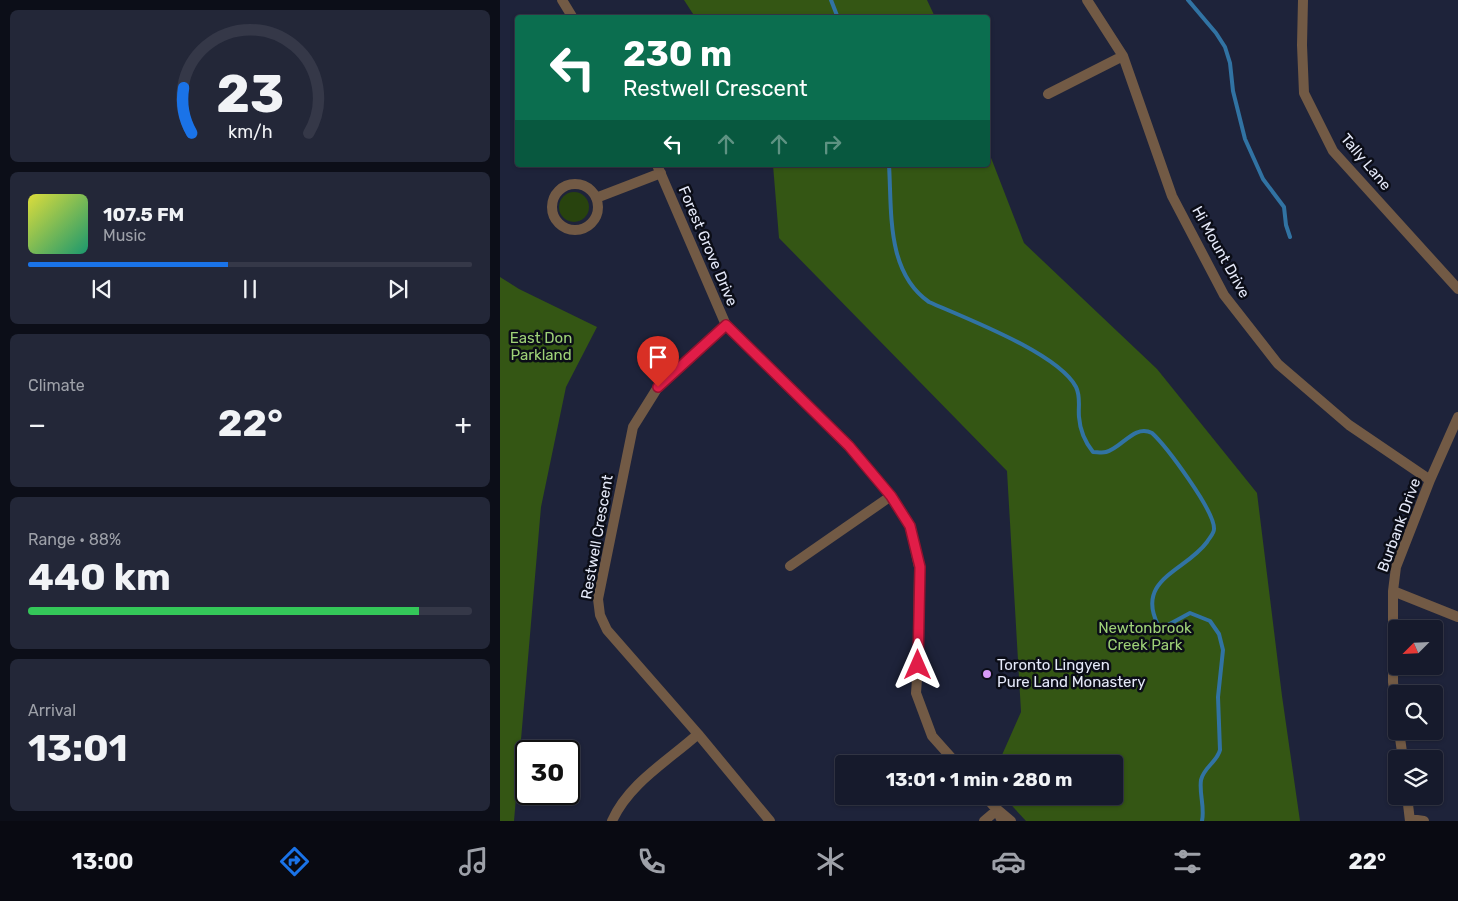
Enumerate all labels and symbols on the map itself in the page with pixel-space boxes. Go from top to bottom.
street label: Tally Lane [1337,130,1395,194]
street label: Forest Grove Drive [675,183,741,309]
street label: Hi Mount Drive [1188,203,1254,301]
park label: East Don Parkland [510,329,572,364]
pin [637,336,679,387]
street label: Restwell Crescent [577,473,617,601]
street label: Burbank Drive [1374,476,1424,574]
park label: Newtonbrook Creek Park [1098,619,1192,654]
north arrow [1388,620,1442,675]
position arrow [891,638,943,690]
place label: Toronto Lingyen Pure Land Monastery [997,656,1145,691]
marker: Toronto Lingyen Pure Land Monastery [981,668,993,680]
speed limit sign: 30 [515,740,580,805]

